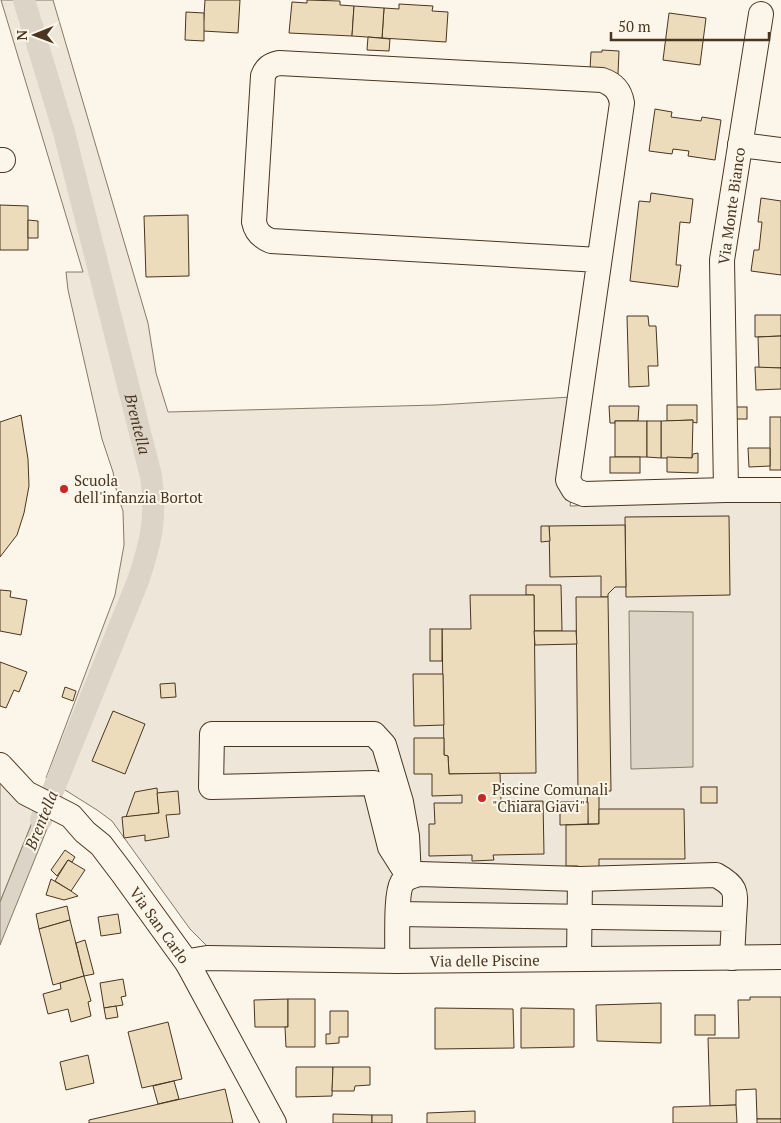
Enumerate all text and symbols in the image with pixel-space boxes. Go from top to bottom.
north arrow [10,10,60,60]
scale bar [611,10,768,42]
text: 50 m [618,16,651,36]
text: N [12,29,31,41]
street label: Via Monte Bianco [713,146,749,266]
water label: Brentella [119,390,156,457]
place label: Scuola dell'infanzia Bortot [74,470,203,507]
marker: Scuola dell'infanzia Bortot [58,483,70,495]
place label: Piscine Comunali "Chiara Giavi" [492,779,608,816]
water label: Brentella [19,787,63,854]
marker: Piscine Comunali "Chiara Giavi" [476,792,488,804]
street label: Via San Carlo [125,883,194,967]
street label: Via delle Piscine [430,950,540,971]

